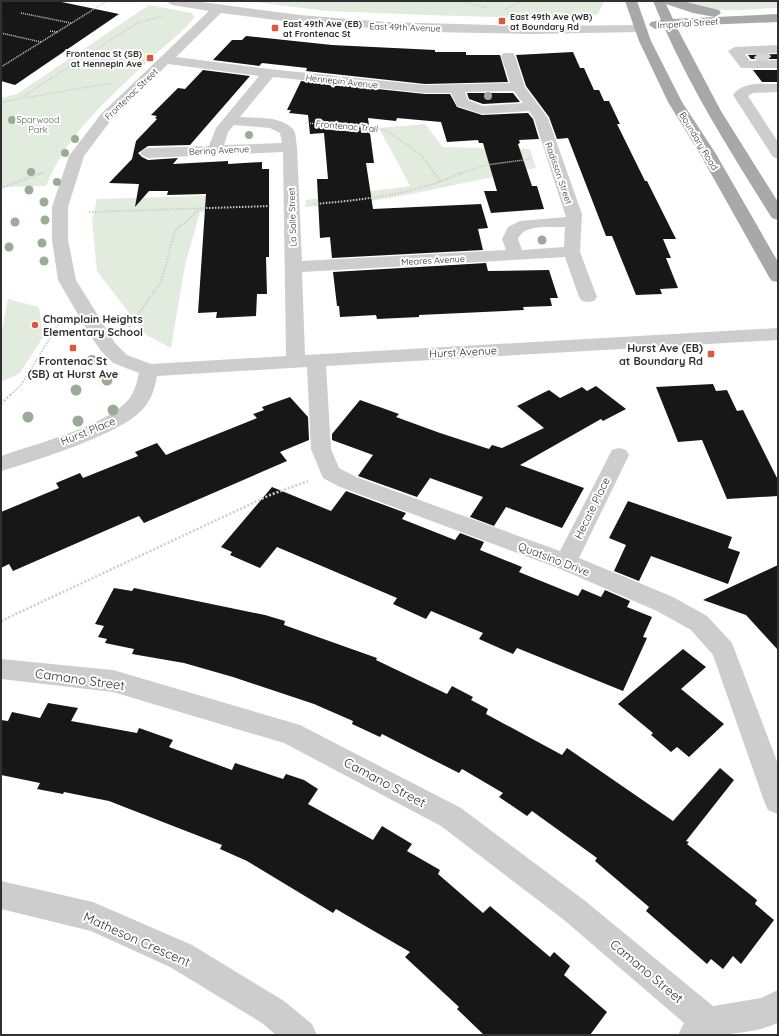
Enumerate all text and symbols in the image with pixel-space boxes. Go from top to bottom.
place label: East 49th Ave (WB) at Boundary Rd [510,11,592,32]
street label: Imperial Street [657,15,719,31]
marker: East 49th Ave (WB) at Boundary Rd [497,16,507,26]
place label: East 49th Ave (EB) at Frontenac St [283,18,362,39]
street label: East 49th Avenue [369,20,441,34]
marker: East 49th Ave (EB) at Frontenac St [270,23,280,33]
place label: Frontenac St (SB) at Hennepin Ave [66,48,142,69]
marker: Frontenac St (SB) at Hennepin Ave [145,53,155,63]
street label: Frontenac Street [102,66,160,122]
street label: Hennepin Avenue [305,72,379,90]
street label: Boundary Road [677,110,721,172]
park label: Sparwood Park [17,114,59,135]
street label: Frontenac Trail [315,118,379,134]
street label: Radisson Street [543,140,575,206]
street label: Bering Avenue [189,143,249,157]
street label: La Salle Street [285,187,299,247]
street label: Meares Avenue [401,253,465,267]
place label: Champlain Heights Elementary School [43,312,143,339]
marker: Champlain Heights Elementary School [30,320,40,330]
place label: Hurst Ave (EB) at Boundary Rd [619,341,703,368]
marker: Frontenac St (SB) at Hurst Ave [68,343,78,353]
street label: Hurst Avenue [429,343,497,361]
marker: Hurst Ave (EB) at Boundary Rd [706,349,716,359]
place label: Frontenac St (SB) at Hurst Ave [28,354,119,381]
street label: Hurst Place [58,414,118,448]
street label: Hecate Place [571,475,613,541]
street label: Quatsino Drive [516,539,592,579]
street label: Camano Street [34,665,126,693]
street label: Camano Street [341,754,429,810]
street label: Matheson Crescent [81,908,193,970]
street label: Camano Street [607,936,687,1006]

